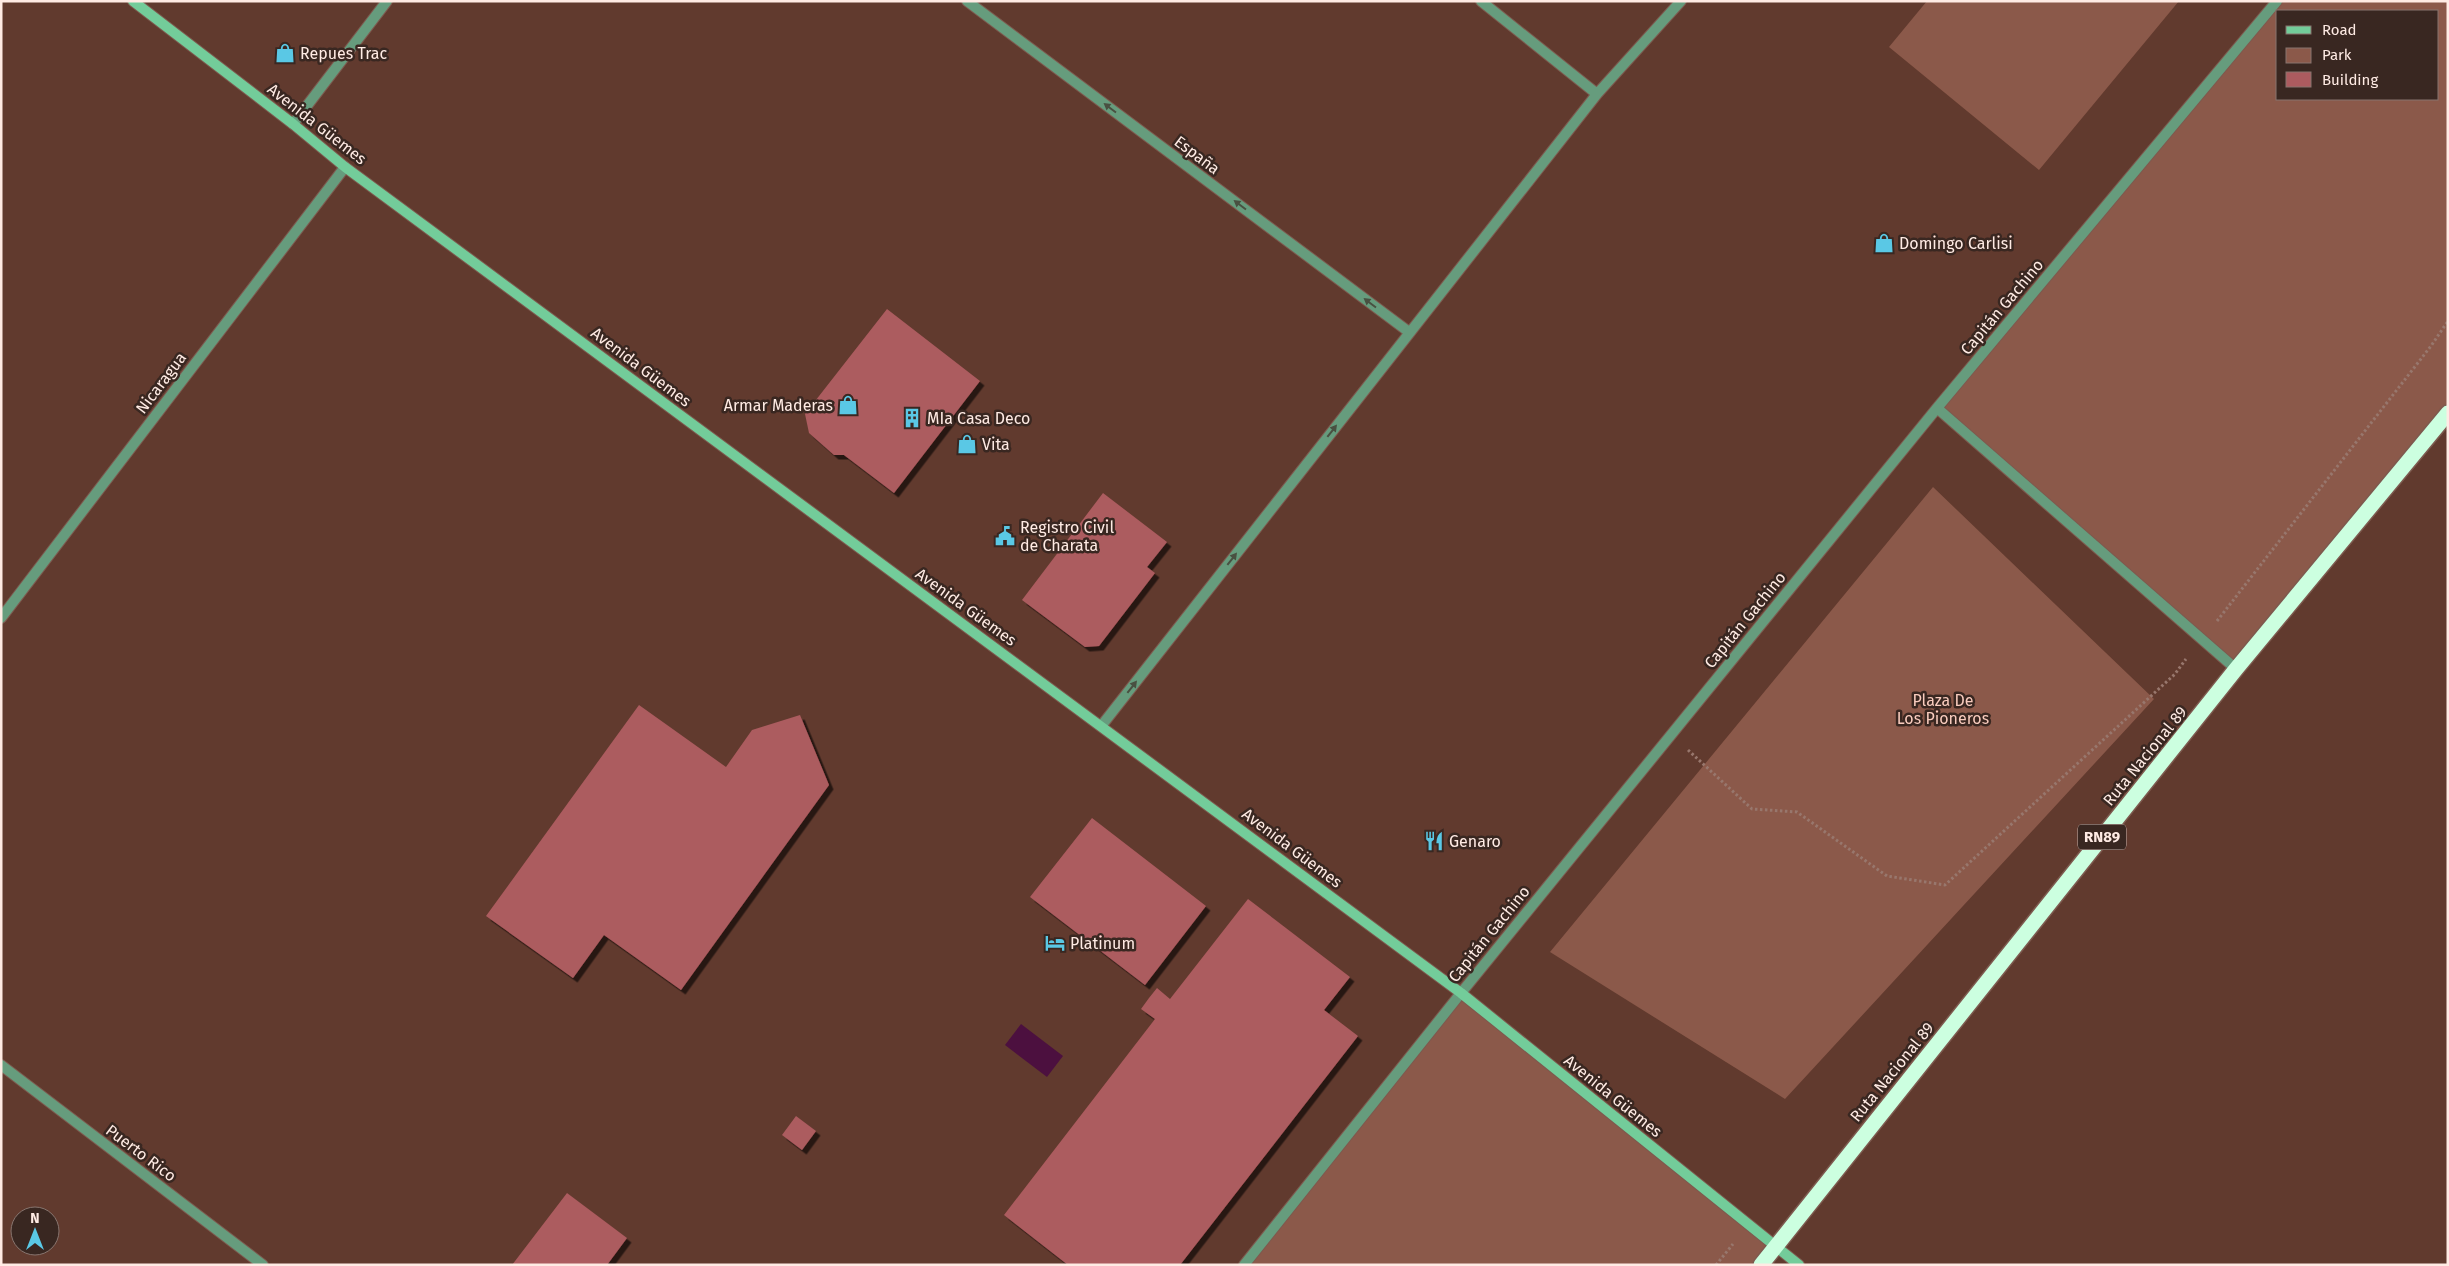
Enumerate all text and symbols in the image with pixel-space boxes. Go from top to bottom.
legend [2276,10,2439,100]
text: Road [2322,21,2357,39]
shop icon: Repues Trac [274,42,296,64]
place label: Repues Trac [300,44,388,63]
text: Park [2322,46,2352,64]
text: Building [2322,71,2378,89]
street label: Avenida Güemes [264,80,370,168]
one-way arrow [1103,103,1117,113]
street label: España [1170,132,1224,178]
one-way arrow [1234,200,1247,211]
shop icon: Domingo Carlisi [1873,232,1895,254]
place label: Domingo Carlisi [1899,234,2013,253]
street label: Capitán Gachino [1957,255,2047,359]
one-way arrow [1363,298,1377,308]
street label: Avenida Güemes [587,323,695,411]
street label: Nicaragua [132,349,190,417]
shop icon: Armar Maderas [837,394,859,416]
place label: Armar Maderas [724,396,833,415]
building icon: MIa Casa Deco [901,407,923,429]
place label: MIa Casa Deco [927,409,1030,428]
one-way arrow [1327,424,1337,438]
shop icon: Vita [956,433,978,455]
place label: Vita [982,435,1010,454]
place label: Registro Civil de Charata [1020,518,1114,555]
public building icon: Registro Civil de Charata [994,525,1016,547]
one-way arrow [1226,553,1237,566]
street label: Avenida Güemes [912,564,1020,650]
street label: Capitán Gachino [1700,568,1790,672]
one-way arrow [1126,681,1137,694]
park label: Plaza De Los Pioneros [1897,691,1989,728]
street label: Ruta Nacional 89 [2099,702,2191,810]
street label: Avenida Güemes [1238,804,1346,892]
road number: RN89 [2078,824,2126,850]
restaurant icon: Genaro [1423,830,1445,852]
place label: Genaro [1449,832,1501,851]
street label: Capitán Gachino [1444,882,1534,986]
hotel icon: Platinum [1044,932,1066,954]
place label: Platinum [1070,934,1135,953]
street label: Ruta Nacional 89 [1846,1018,1938,1126]
street label: Avenida Güemes [1560,1051,1666,1141]
street label: Puerto Rico [102,1120,180,1186]
north arrow [10,1206,60,1256]
text: N [30,1210,40,1227]

